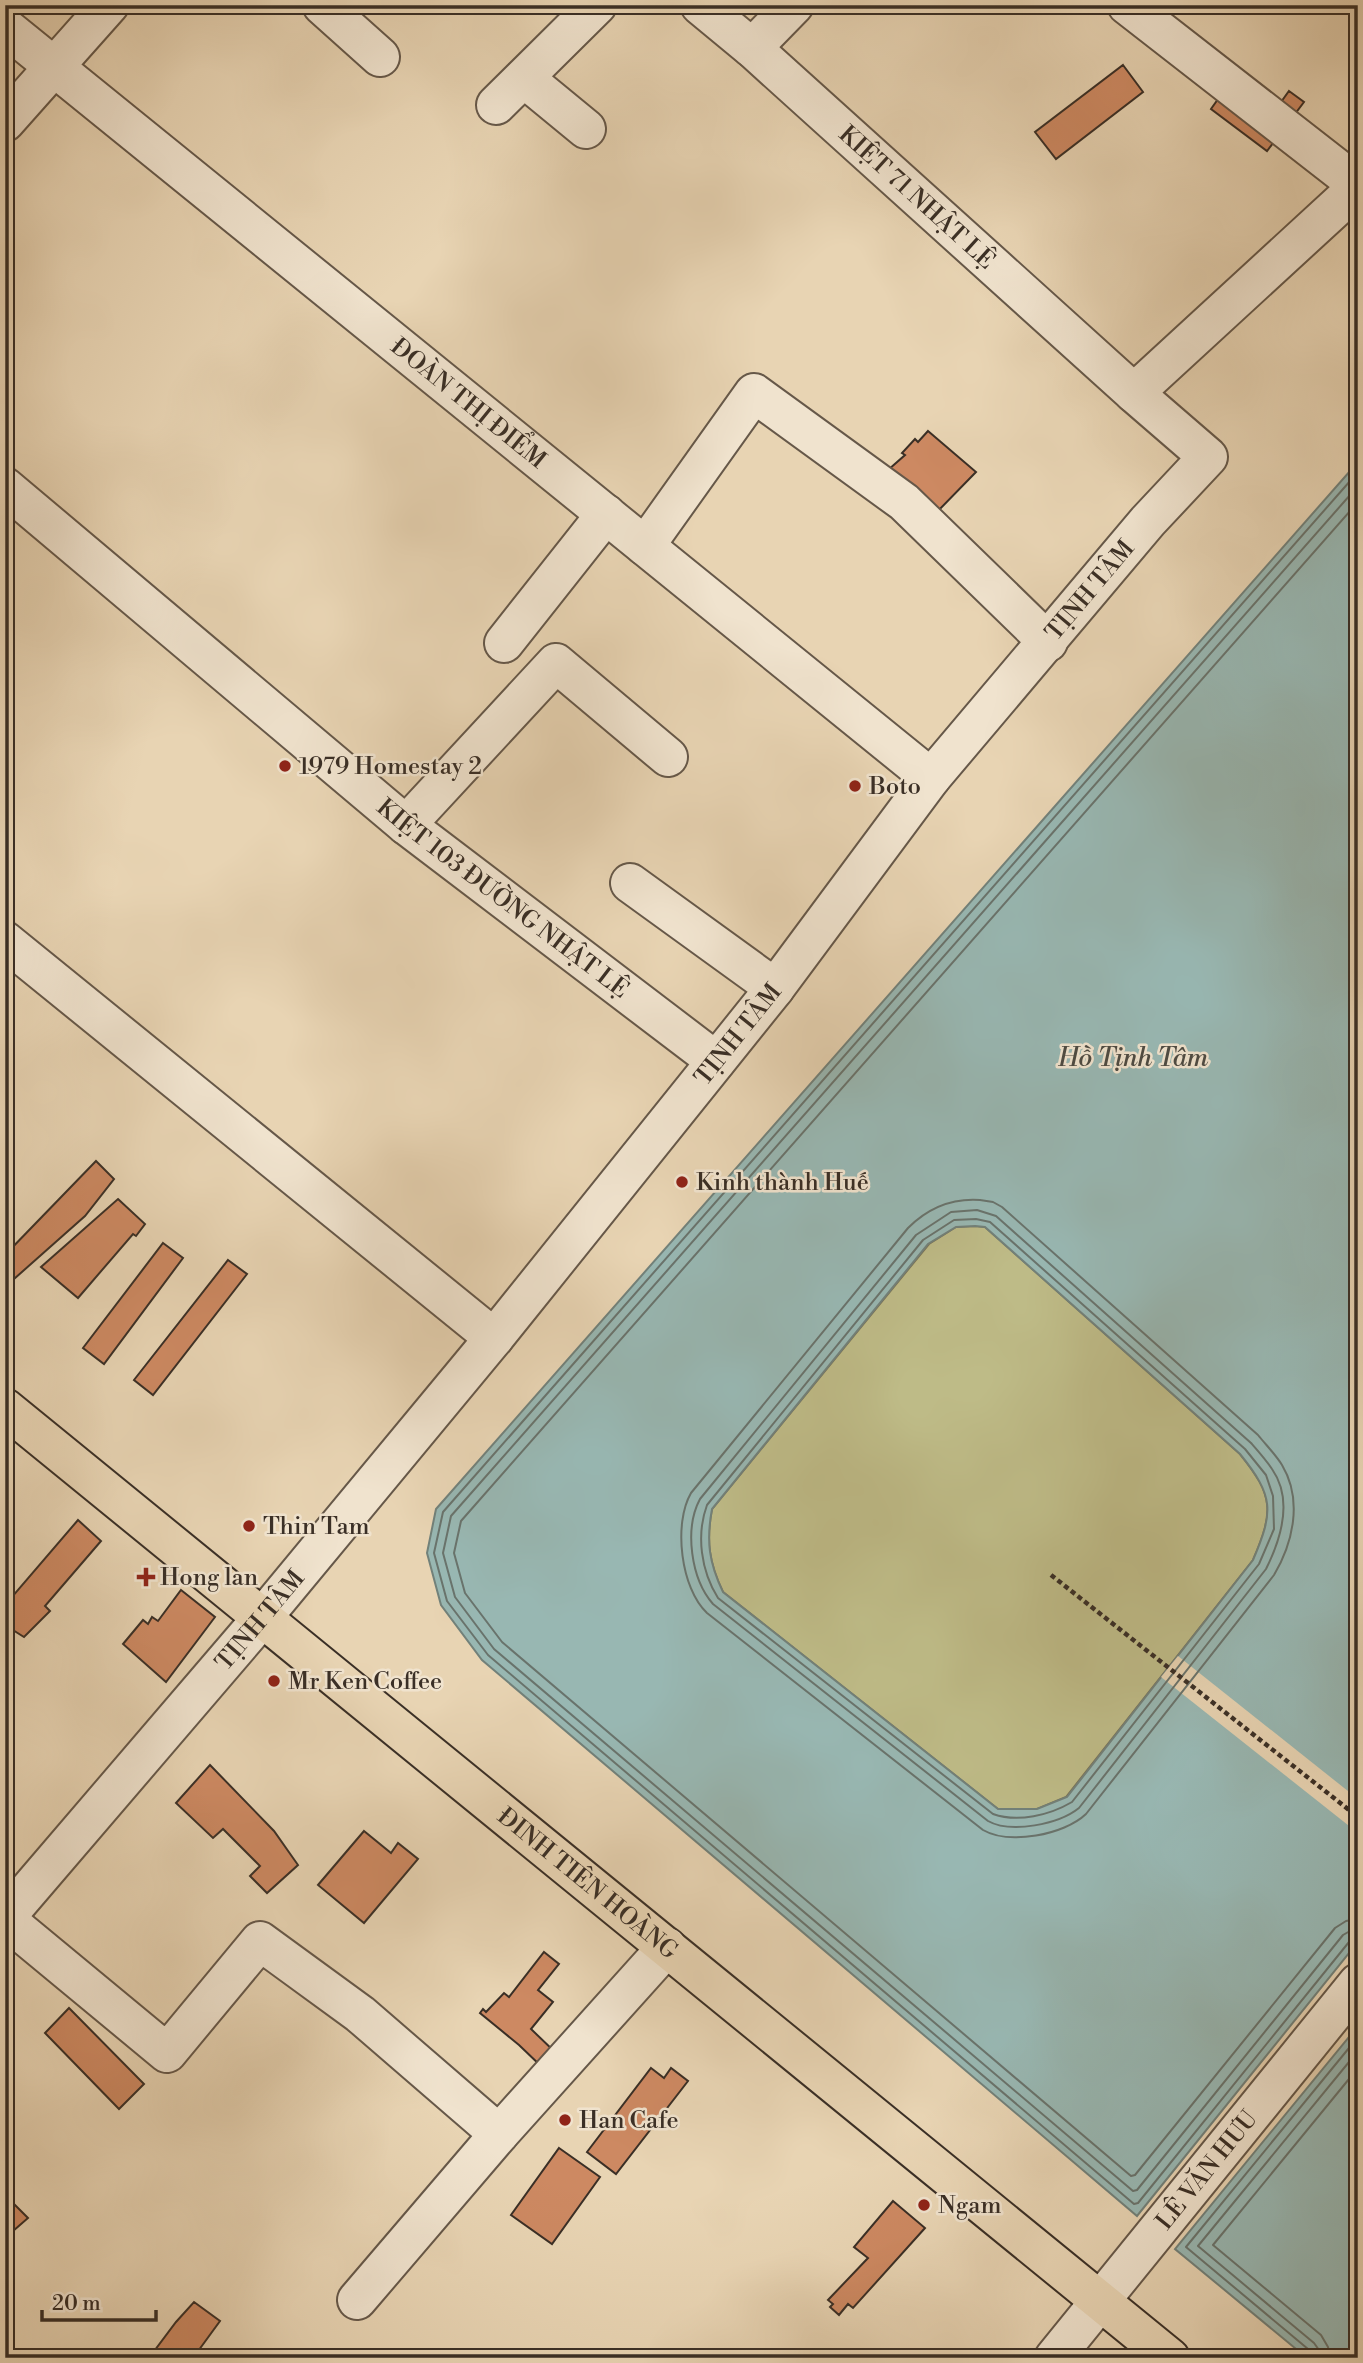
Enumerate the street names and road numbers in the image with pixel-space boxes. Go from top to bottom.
street label: KIỆT 71 NHẬT LỆ [832,120,1002,276]
street label: ĐOÀN THỊ ĐIỂM [384,332,552,476]
street label: TỊNH TÂM [1040,534,1141,647]
street label: KIỆT 103 ĐƯỜNG NHẬT LỆ [370,793,635,1005]
street label: TỊNH TÂM [689,978,788,1092]
street label: TỊNH TÂM [210,1564,311,1677]
street label: ĐINH TIÊN HOÀNG [491,1802,684,1967]
street label: LÊ VĂN HƯU [1150,2105,1265,2236]

